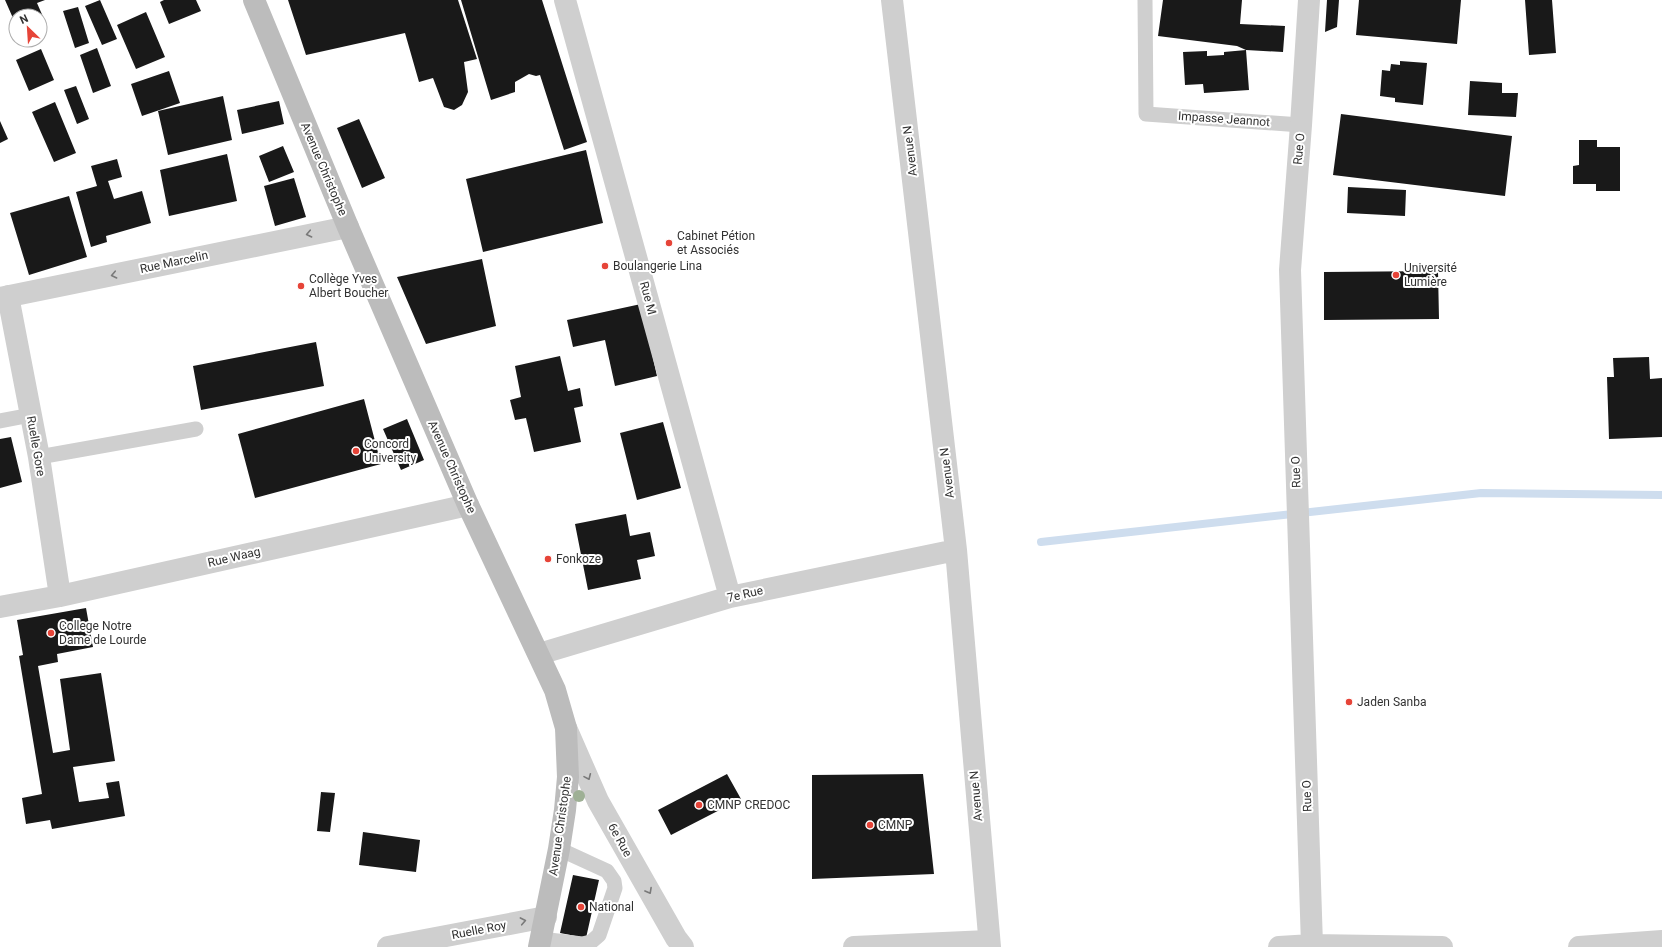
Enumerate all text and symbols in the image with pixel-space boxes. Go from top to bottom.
north arrow [8,8,48,48]
text: N [18,12,30,27]
street label: Impasse Jeannot [1177,109,1271,129]
street label: Avenue Christophe [298,120,350,218]
street label: Avenue N [900,125,920,177]
street label: Rue O [1291,133,1307,165]
place label: Cabinet Pétion et Associés [677,229,755,257]
one-way arrow [306,230,313,238]
marker: Cabinet Pétion et Associés [664,238,674,248]
street label: Rue Marcelin [139,248,209,276]
place label: Boulangerie Lina [613,259,702,273]
marker: Boulangerie Lina [600,261,610,271]
place label: Université Lumière [1404,261,1457,289]
one-way arrow [110,270,117,278]
marker: Université Lumière [1391,270,1401,280]
place label: Collège Yves Albert Boucher [309,272,388,300]
street label: Rue M [637,280,659,316]
marker: Collège Yves Albert Boucher [296,281,306,291]
street label: Ruelle Gore [24,415,48,477]
street label: Avenue Christophe [425,418,479,516]
place label: Concord University [364,437,417,465]
marker: Concord University [351,446,361,456]
street label: Avenue N [937,447,957,499]
street label: Rue O [1288,456,1304,488]
street label: Rue Waag [206,544,262,570]
place label: Fonkoze [556,552,601,566]
marker: Fonkoze [543,554,553,564]
street label: 7e Rue [726,583,764,605]
place label: College Notre Dame de Lourde [59,619,146,647]
marker: College Notre Dame de Lourde [46,628,56,638]
place label: Jaden Sanba [1357,695,1426,709]
marker: Jaden Sanba [1344,697,1354,707]
street label: Avenue N [967,770,985,822]
one-way arrow [583,773,591,780]
street label: Avenue Christophe [546,775,574,877]
street label: Rue O [1299,780,1315,812]
place label: CMNP CREDOC [707,798,791,812]
marker: CMNP CREDOC [694,800,704,810]
place label: CMNP [878,818,913,832]
marker: CMNP [865,820,875,830]
street label: 6e Rue [605,821,635,859]
one-way arrow [645,887,652,894]
place label: National [589,900,634,914]
marker: National [576,902,586,912]
street label: Ruelle Roy [450,918,508,942]
one-way arrow [520,918,526,926]

